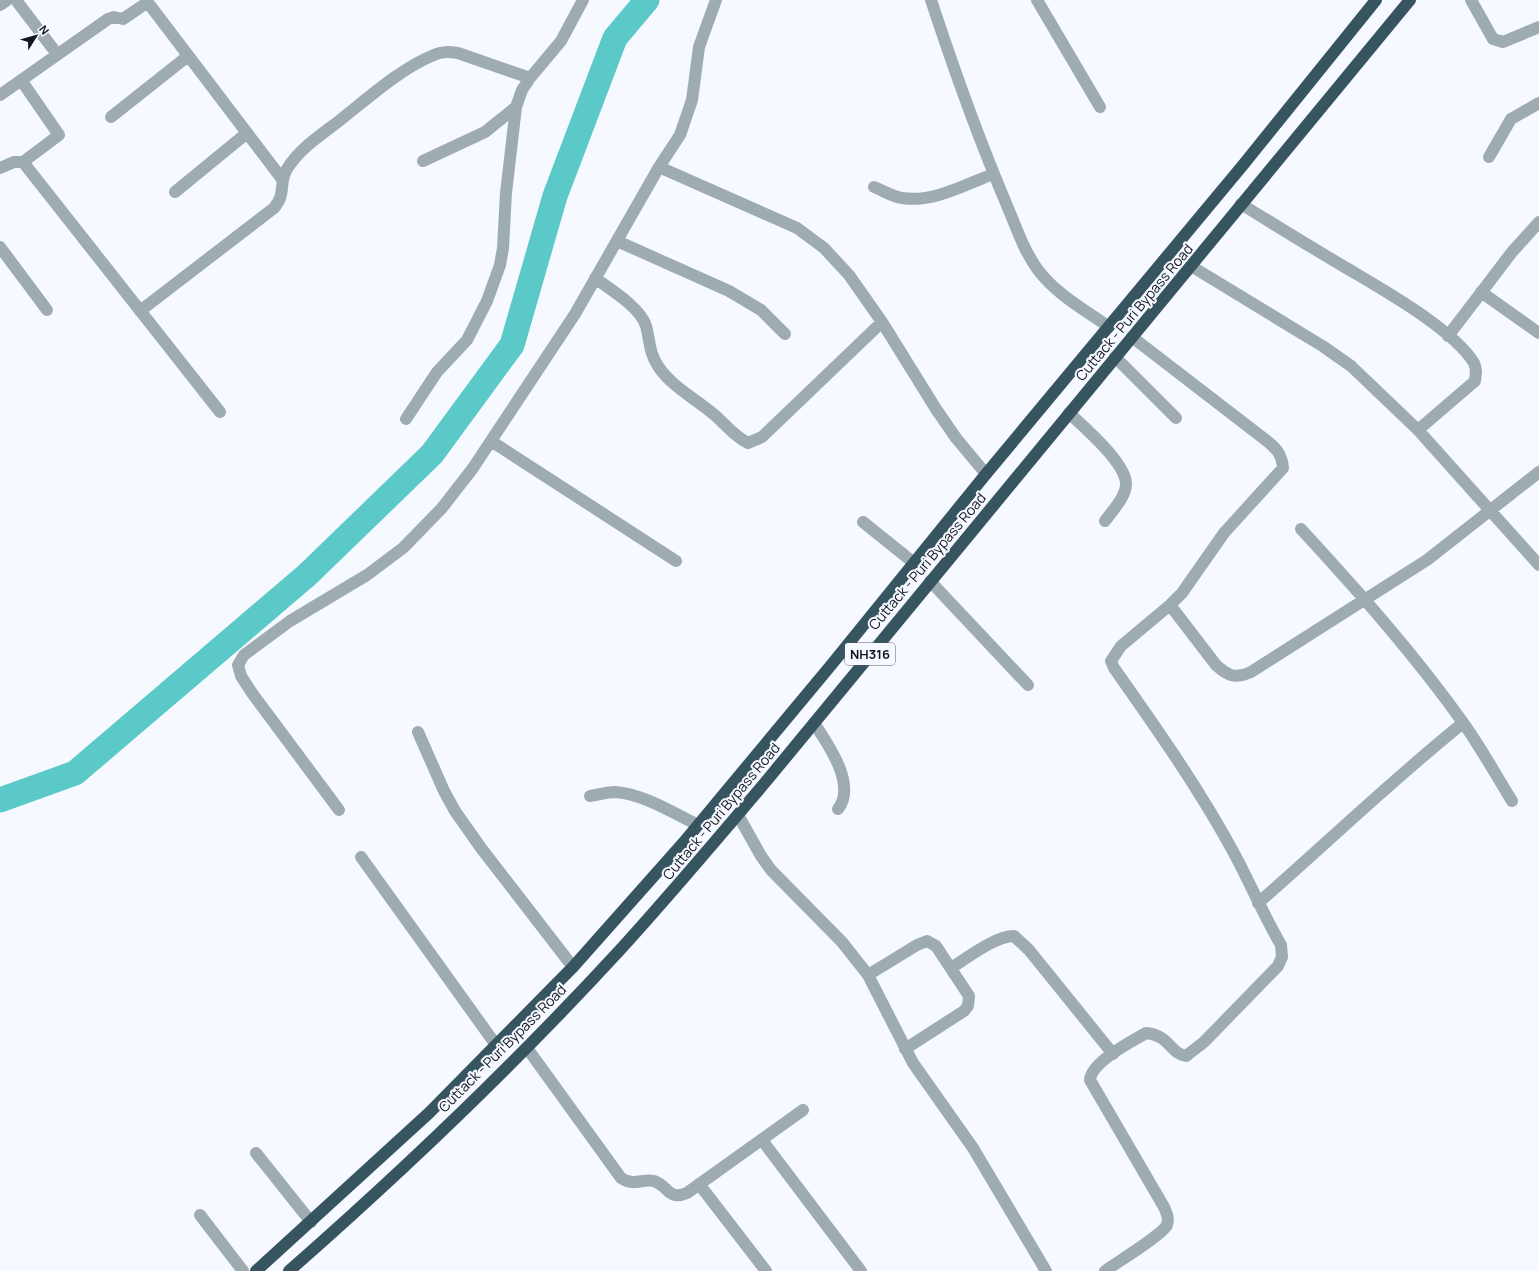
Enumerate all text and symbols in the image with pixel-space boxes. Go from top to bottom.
north arrow [16,16,56,56]
text: N [36,22,53,37]
street label: Cuttack - Puri Bypass Road [1071,240,1197,384]
street label: Cuttack - Puri Bypass Road [864,489,990,633]
road number: NH316 [845,643,895,665]
street label: Cuttack - Puri Bypass Road [658,739,784,883]
street label: Cuttack - Puri Bypass Road [434,980,570,1116]

